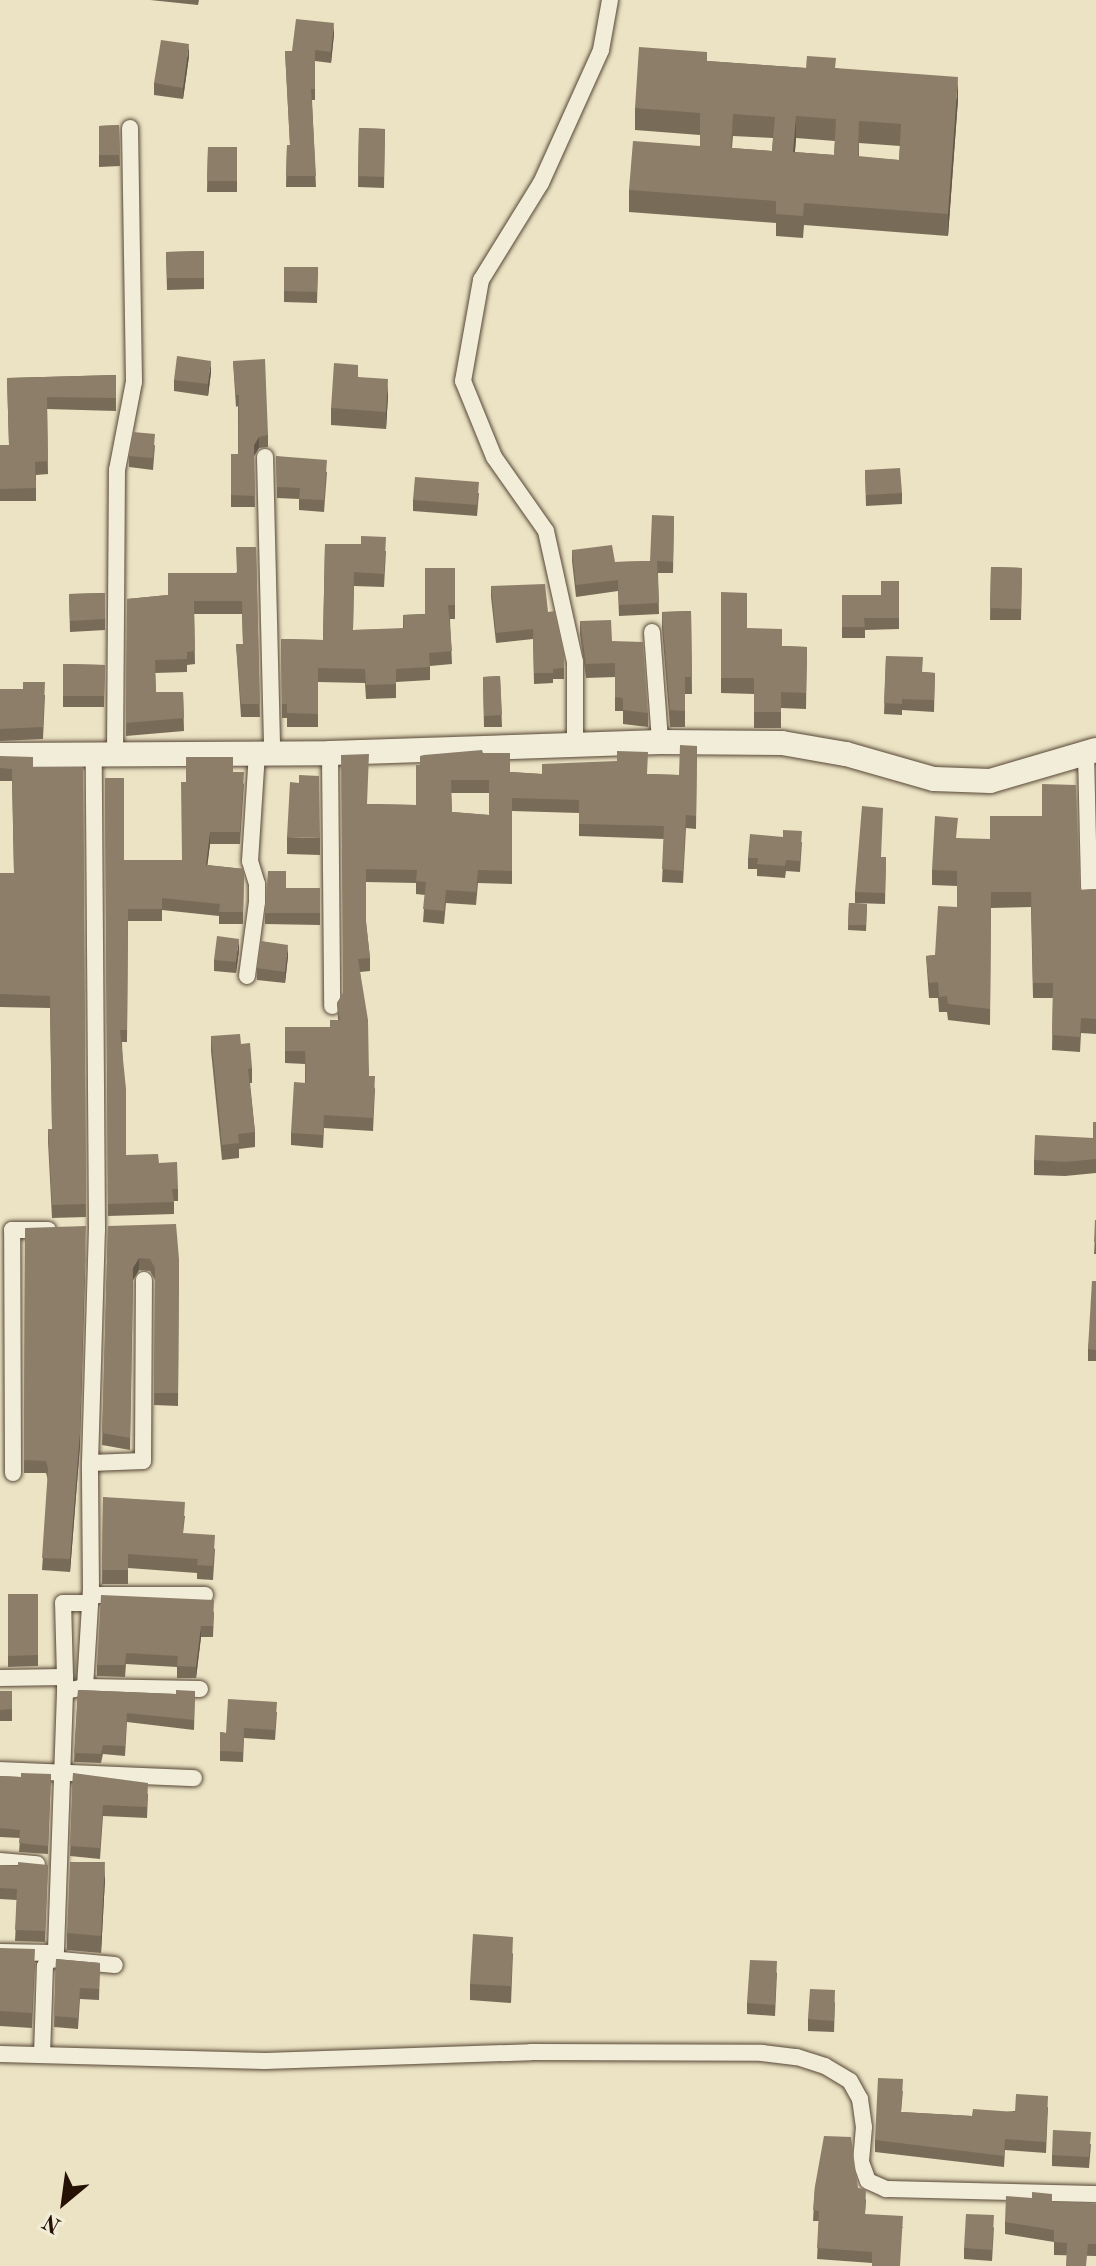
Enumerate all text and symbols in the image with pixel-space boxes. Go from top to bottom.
north arrow [24,2162,104,2242]
text: N [40,2209,65,2237]

